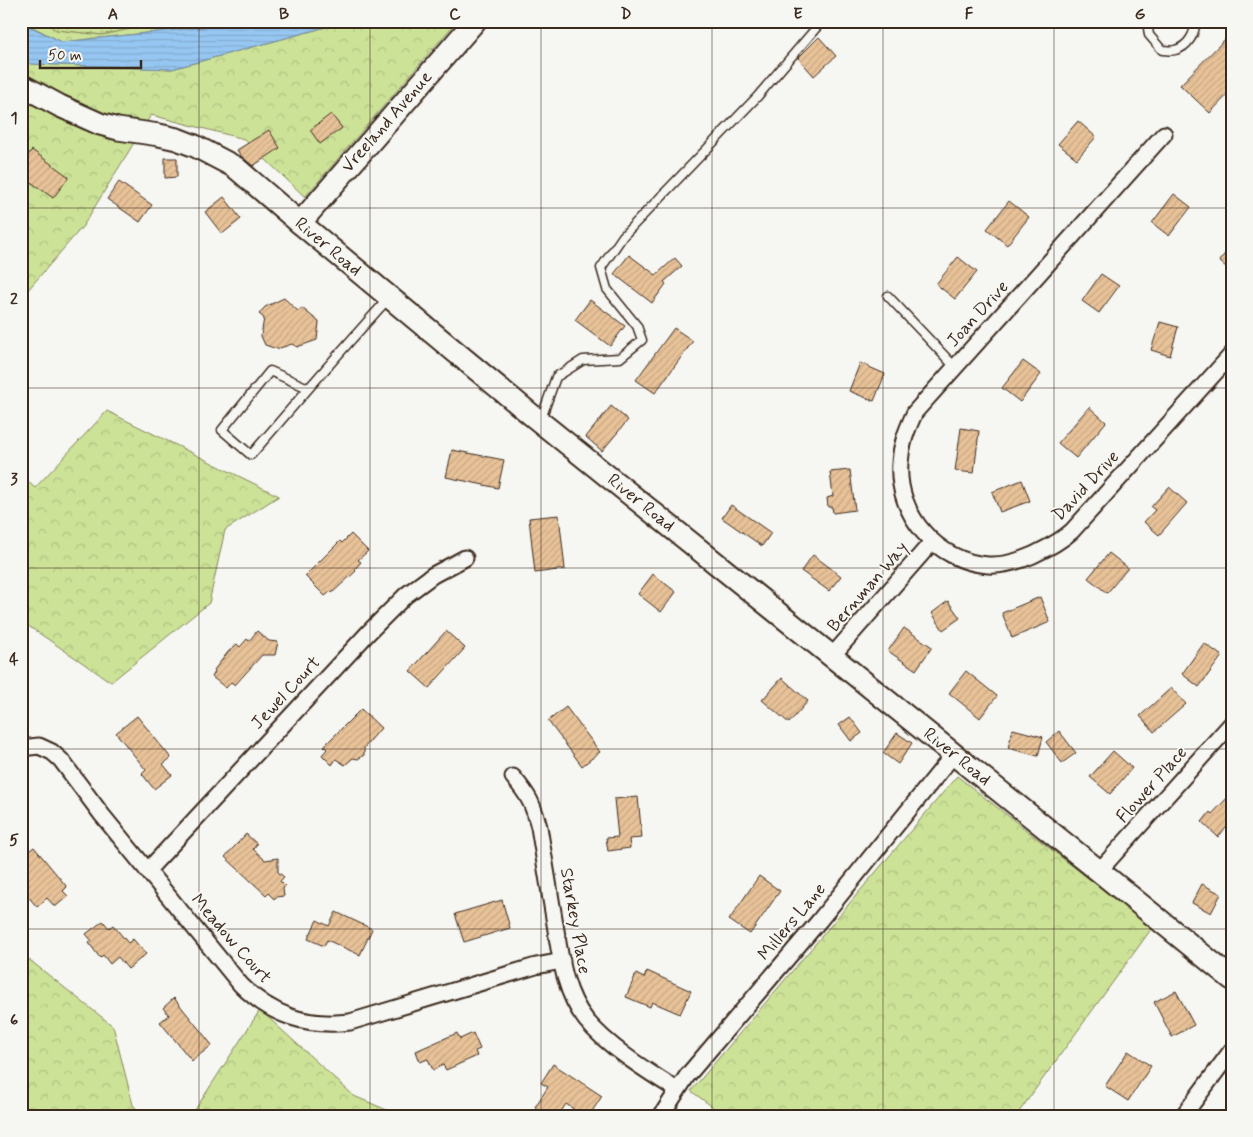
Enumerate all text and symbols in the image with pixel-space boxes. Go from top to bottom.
text: A [108,4,118,25]
text: B [279,4,289,25]
text: C [449,4,461,25]
text: D [620,4,632,25]
text: E [793,4,803,25]
text: F [965,4,974,25]
text: G [1135,4,1146,25]
scale bar [40,38,141,70]
text: 50 m [48,46,82,66]
street label: Vreeland Avenue [336,66,438,178]
text: 1 [10,108,18,129]
street label: River Road [289,212,367,282]
street label: Joan Drive [942,275,1014,353]
text: 2 [10,289,18,310]
street label: David Drive [1047,445,1125,527]
street label: River Road [602,468,680,538]
text: 3 [10,469,18,490]
street label: Bernman Way [822,537,914,637]
text: 4 [9,649,19,670]
street label: Jewel Court [246,651,326,735]
street label: River Road [918,722,996,792]
street label: Flower Place [1111,741,1193,829]
text: 5 [9,830,19,851]
street label: Starkey Place [554,866,596,976]
street label: Millers Lane [753,878,831,966]
street label: Meadow Court [185,889,277,989]
text: 6 [10,1010,18,1031]

